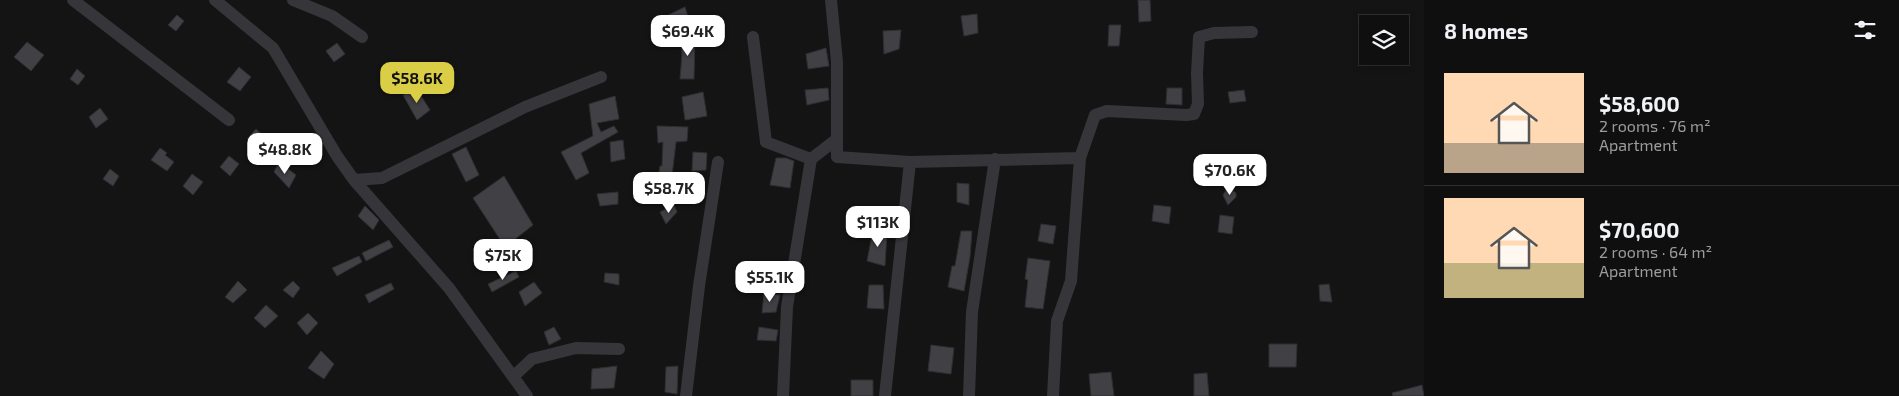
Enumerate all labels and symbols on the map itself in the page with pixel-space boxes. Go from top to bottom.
pin: $69.4K [647,15,729,57]
pin: $58.6K [376,62,458,104]
pin: $48.8K [244,132,326,175]
pin: $70.6K [1189,154,1271,196]
pin: $58.7K [628,172,710,214]
pin: $113K [843,206,913,248]
pin: $75K [473,238,533,281]
pin: $55.1K [729,260,811,303]

